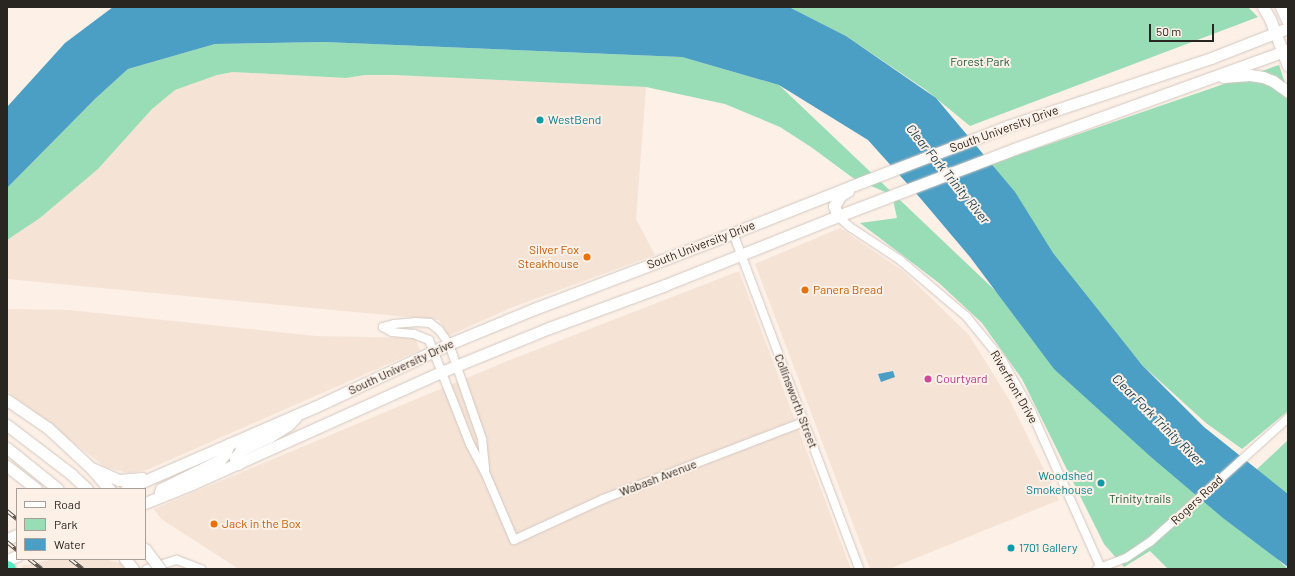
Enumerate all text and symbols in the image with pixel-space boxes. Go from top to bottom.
scale bar [1151,16,1216,42]
text: 50 m [1156,24,1181,38]
park label: Forest Park [950,55,1010,69]
street label: South University Drive [948,103,1060,155]
place label: WestBend [548,113,601,127]
marker: WestBend [535,115,545,125]
water label: Clear Fork Trinity River [903,121,993,227]
street label: South University Drive [645,218,757,272]
place label: Silver Fox Steakhouse [518,243,579,271]
marker: Silver Fox Steakhouse [582,252,592,262]
place label: Panera Bread [813,283,883,297]
marker: Panera Bread [800,285,810,295]
street label: South University Drive [346,336,456,398]
street label: Riverfront Drive [987,348,1041,426]
street label: Collinsworth Street [771,352,821,450]
water label: Clear Fork Trinity River [1109,371,1207,469]
place label: Courtyard [936,372,988,386]
marker: Courtyard [923,374,933,384]
street label: Wabash Avenue [617,457,699,499]
place label: Woodshed Smokehouse [1026,469,1093,497]
street label: Rogers Road [1168,472,1226,528]
marker: Woodshed Smokehouse [1096,478,1106,488]
legend [16,488,146,560]
park label: Trinity trails [1109,492,1171,506]
text: Road [54,497,81,511]
text: Park [54,517,78,531]
place label: Jack in the Box [222,517,301,531]
marker: Jack in the Box [209,519,219,529]
text: Water [54,537,85,551]
place label: 1701 Gallery [1019,541,1077,555]
marker: 1701 Gallery [1006,543,1016,553]

